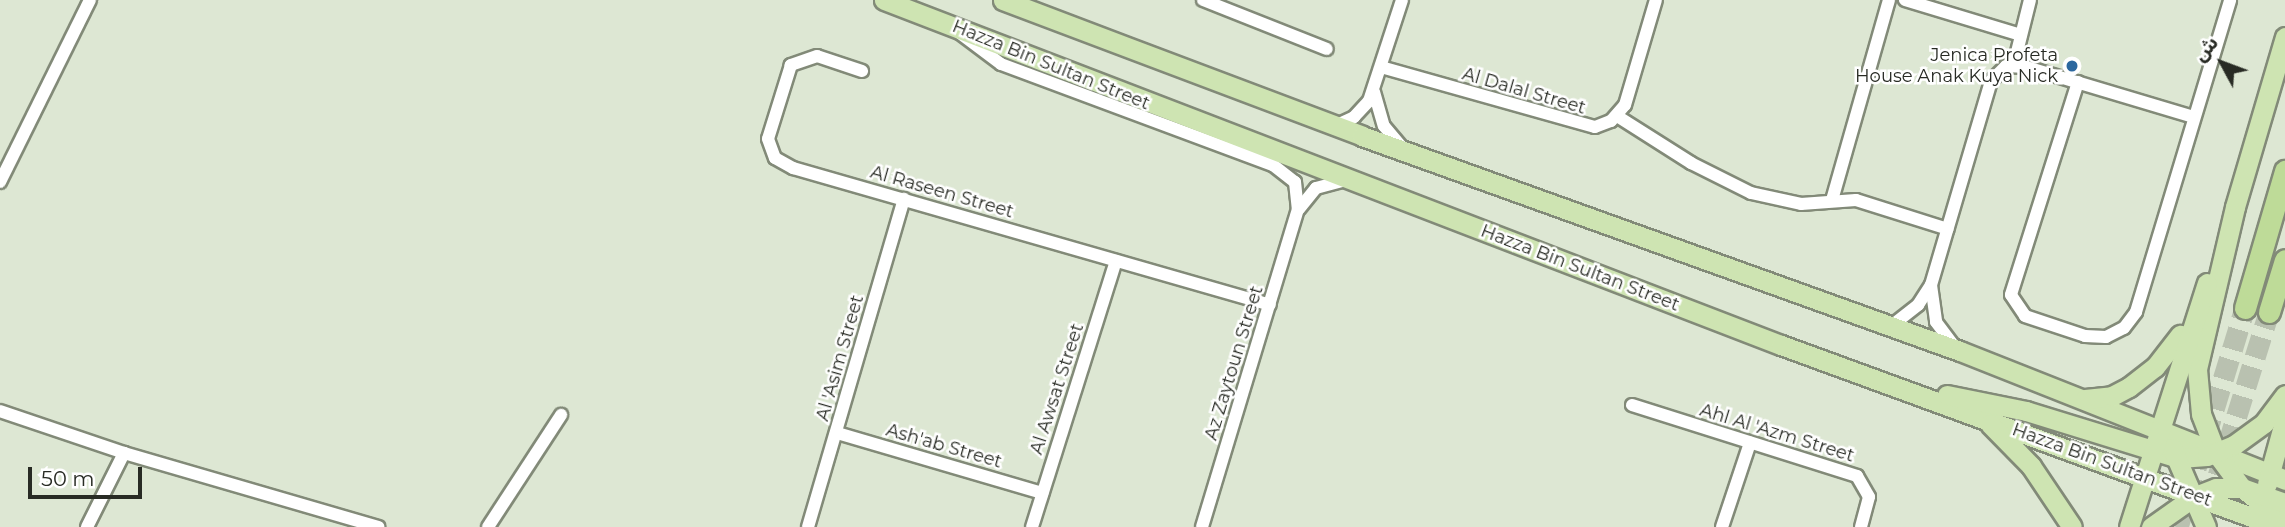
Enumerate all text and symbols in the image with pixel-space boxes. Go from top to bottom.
street label: Hazza Bin Sultan Street [949,15,1153,115]
north arrow [2187,28,2257,98]
text: ش [2189,32,2223,66]
place label: Jenica Profeta House Anak Kuya Nick [1855,45,2058,88]
marker: Jenica Profeta House Anak Kuya Nick [2064,58,2080,74]
street label: Al Dalal Street [1460,63,1588,119]
street label: Al Raseen Street [868,161,1016,223]
street label: Hazza Bin Sultan Street [1478,220,1682,316]
street label: Az Zaytoun Street [1200,283,1268,443]
street label: Al 'Asim Street [812,293,868,423]
street label: Al Awsat Street [1026,321,1088,457]
street label: Ahl Al 'Azm Street [1697,399,1857,467]
street label: Ash'ab Street [884,419,1004,473]
street label: Hazza Bin Sultan Street [2009,419,2215,511]
scale bar [32,454,145,498]
text: 50 m [41,466,95,491]

